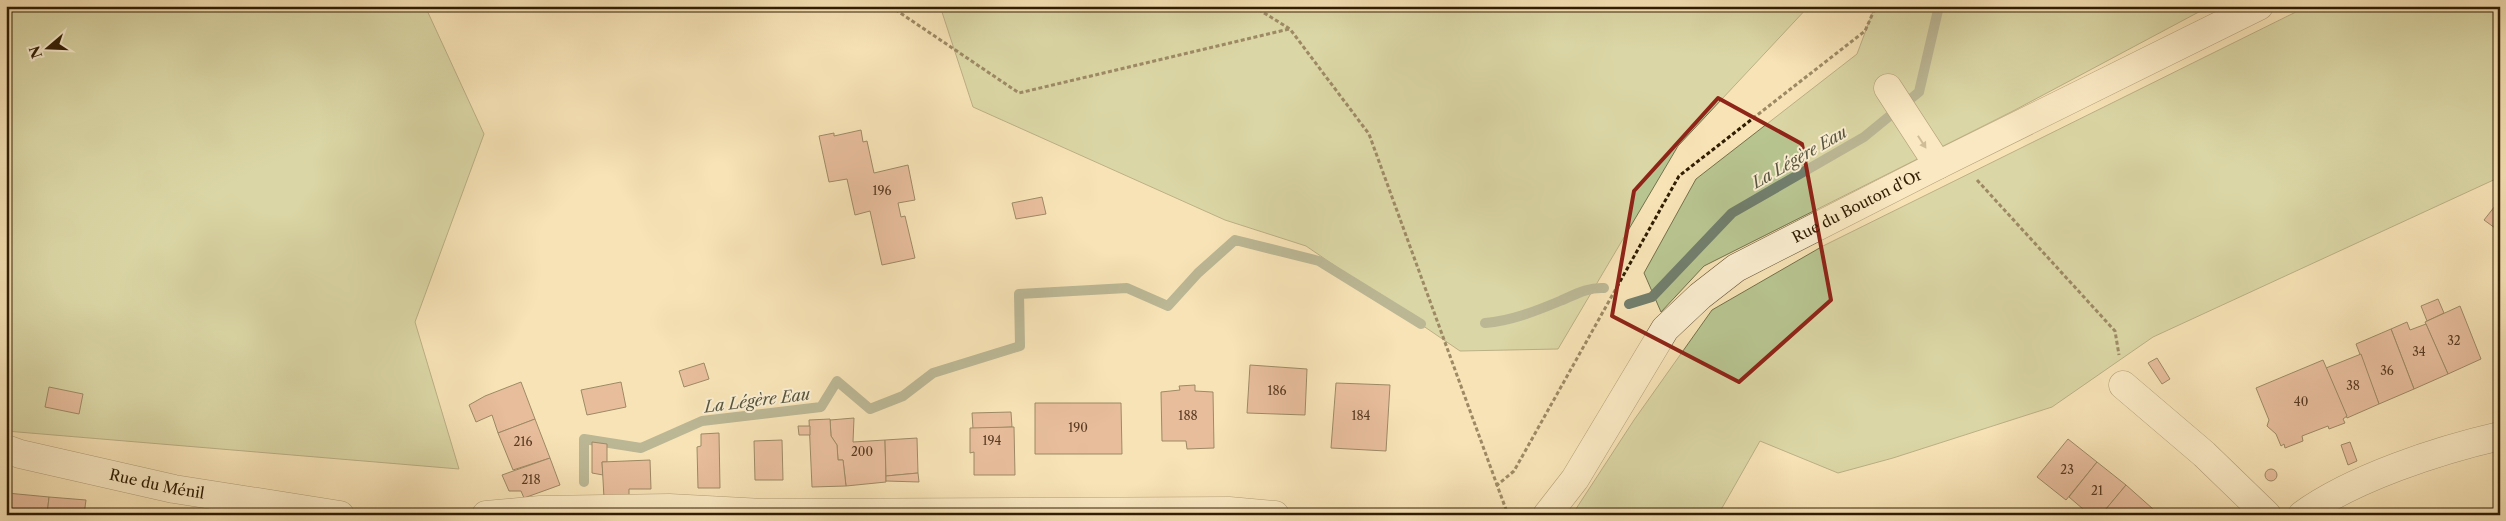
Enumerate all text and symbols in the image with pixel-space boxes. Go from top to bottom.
north arrow [22,22,72,72]
text: N [25,44,46,61]
water label: La Légère Eau [1746,121,1851,193]
one-way arrow [1918,135,1927,148]
street label: Rue du Bouton d'Or [1789,165,1925,247]
house number: 196 [872,183,892,198]
house number: 32 [2447,333,2461,348]
house number: 34 [2412,344,2426,359]
house number: 36 [2380,363,2394,378]
house number: 38 [2346,378,2360,393]
house number: 186 [1267,383,1287,398]
water label: La Légère Eau [701,384,812,417]
house number: 40 [2294,394,2308,409]
house number: 188 [1178,408,1198,423]
house number: 184 [1351,408,1371,423]
house number: 190 [1068,420,1088,435]
house number: 194 [982,433,1002,448]
house number: 216 [514,434,532,449]
house number: 200 [851,444,873,459]
house number: 23 [2060,462,2074,477]
street label: Rue du Ménil [108,465,206,503]
house number: 218 [521,472,541,487]
house number: 21 [2091,483,2103,498]

